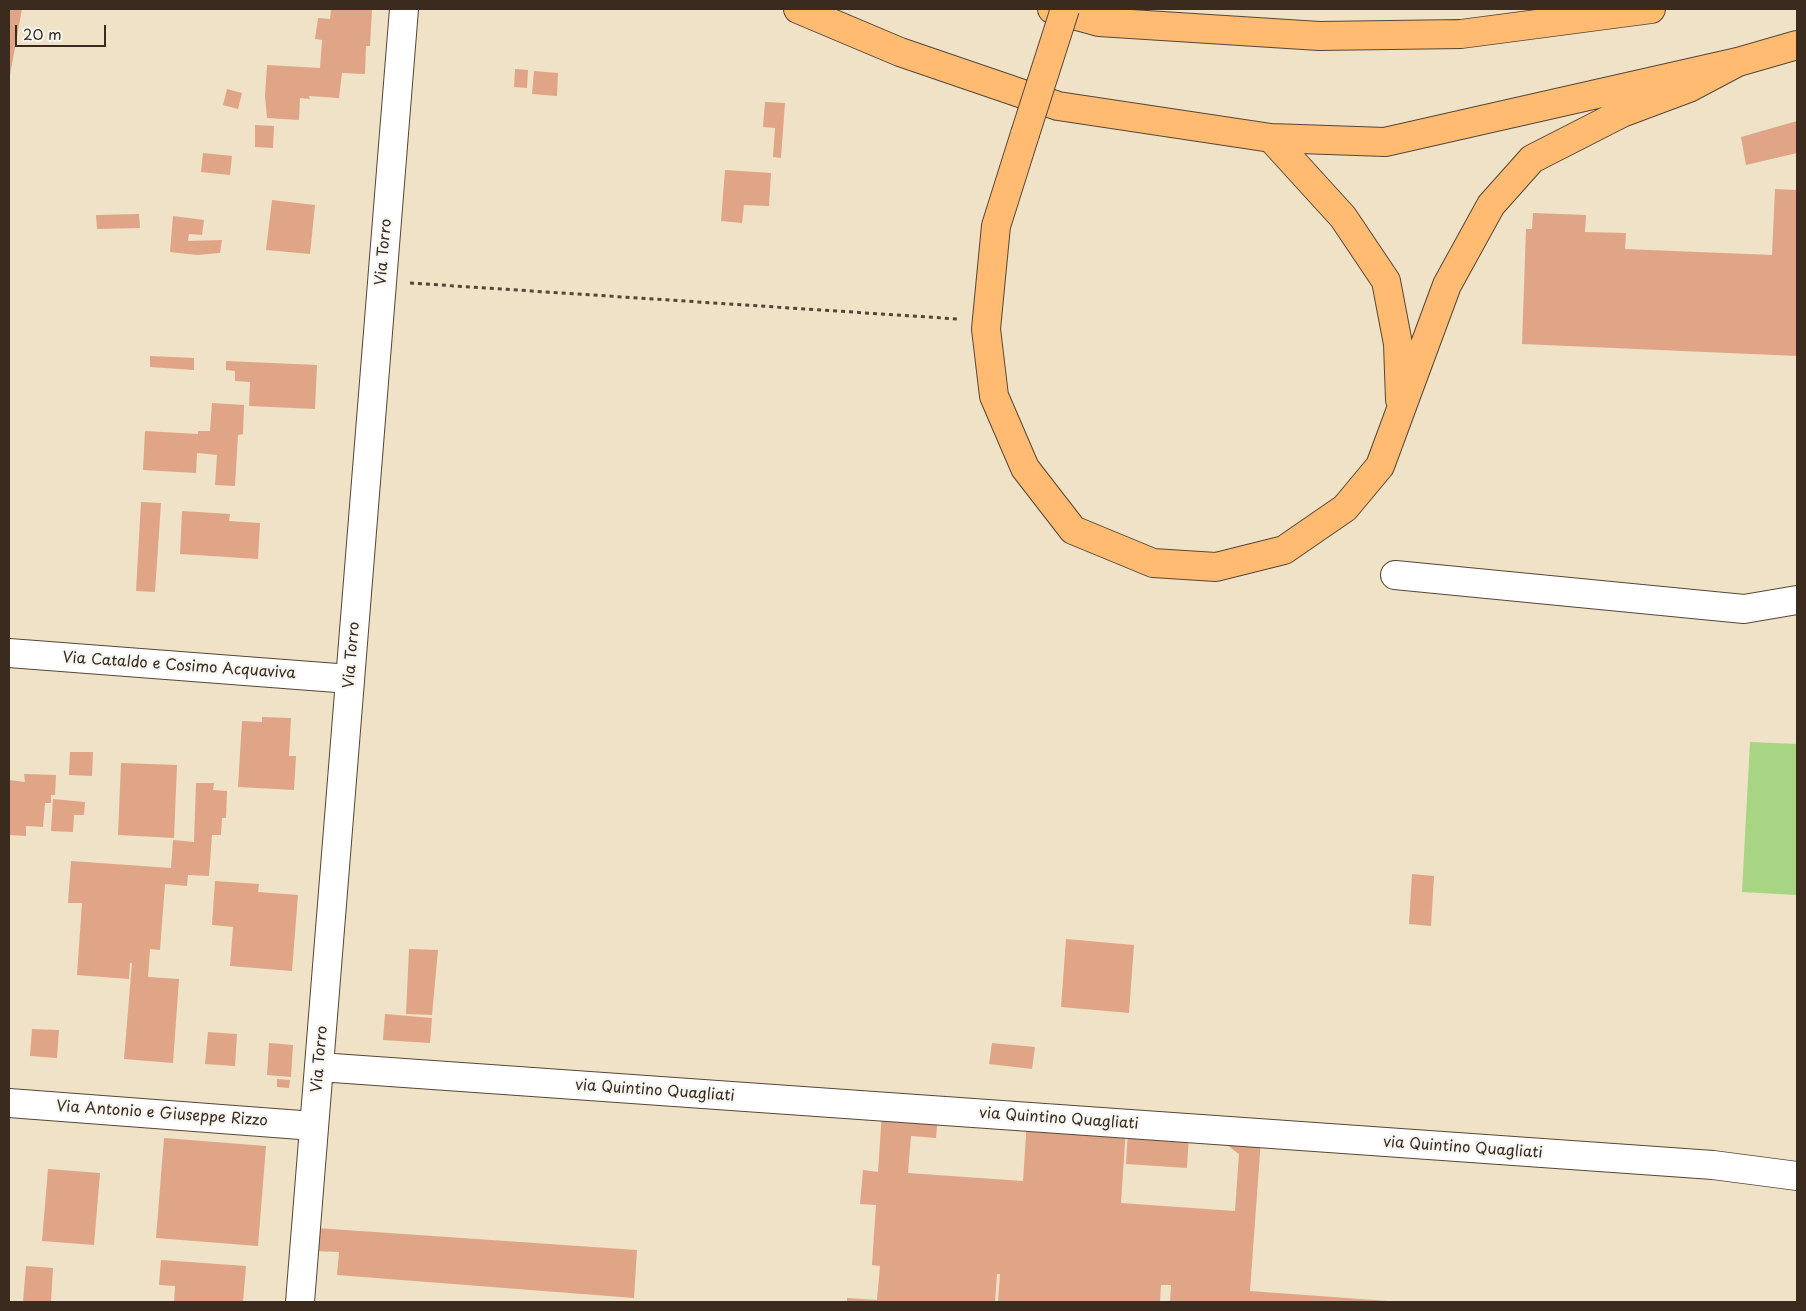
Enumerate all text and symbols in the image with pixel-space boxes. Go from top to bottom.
scale bar [18,15,109,47]
text: 20 m [23,22,62,45]
street label: Via Torro [372,218,396,286]
street label: Via Torro [340,621,364,689]
street label: Via Cataldo e Cosimo Acquaviva [62,649,296,683]
street label: Via Torro [308,1025,332,1093]
street label: via Quintino Quagliati [575,1076,735,1106]
street label: Via Antonio e Giuseppe Rizzo [56,1098,268,1130]
street label: via Quintino Quagliati [979,1104,1139,1134]
street label: via Quintino Quagliati [1383,1133,1543,1163]

